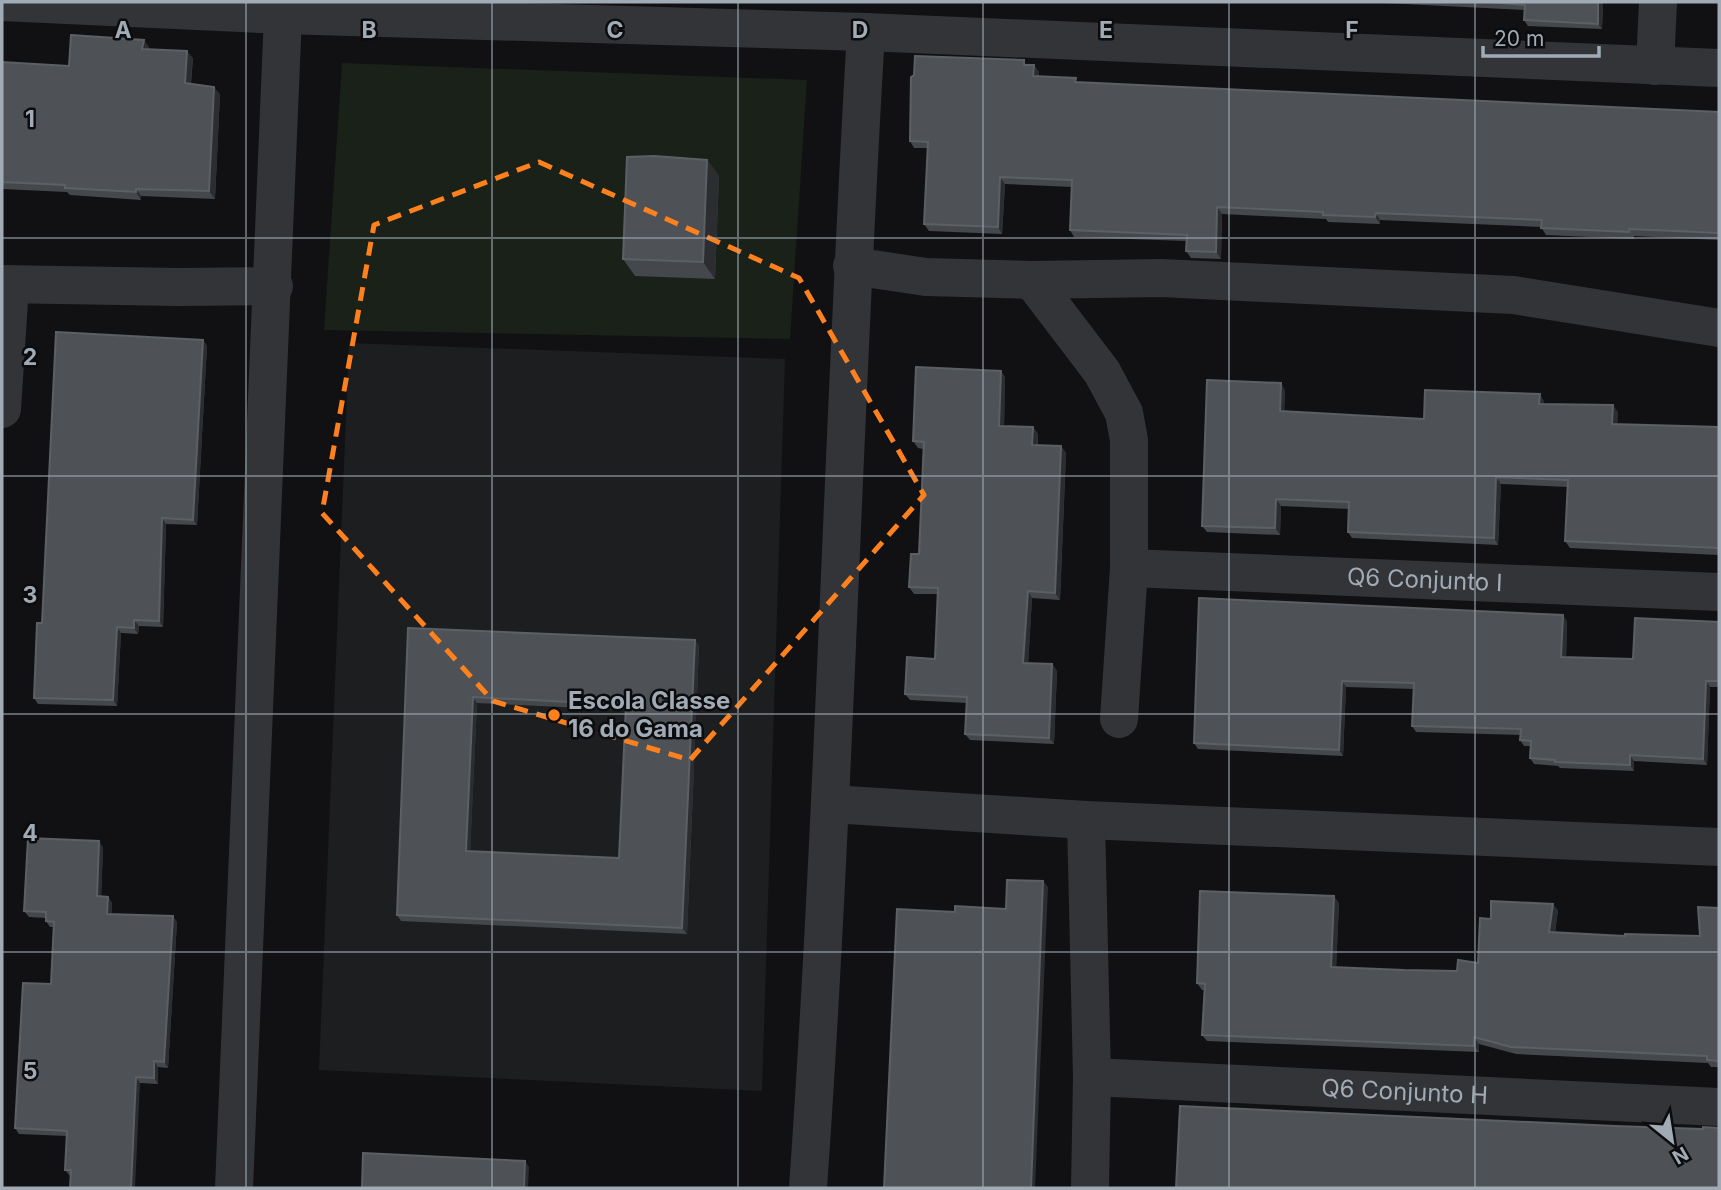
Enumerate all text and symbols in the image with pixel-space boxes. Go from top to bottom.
scale bar [1483,14,1598,58]
text: A [114,16,132,44]
text: B [361,16,377,44]
text: C [606,16,624,44]
text: D [852,16,868,44]
text: E [1099,16,1113,44]
text: F [1345,16,1359,44]
text: 20 m [1494,26,1544,51]
text: 1 [25,105,35,133]
text: 2 [23,343,37,371]
street label: Q6 Conjunto I [1346,562,1503,597]
text: 3 [23,581,37,609]
place label: Escola Classe 16 do Gama [568,686,730,743]
marker: Escola Classe 16 do Gama [546,707,562,723]
text: 4 [22,819,38,847]
text: 5 [23,1057,37,1085]
street label: Q6 Conjunto H [1321,1073,1489,1110]
north arrow [1637,1106,1707,1176]
text: N [1668,1142,1692,1169]

